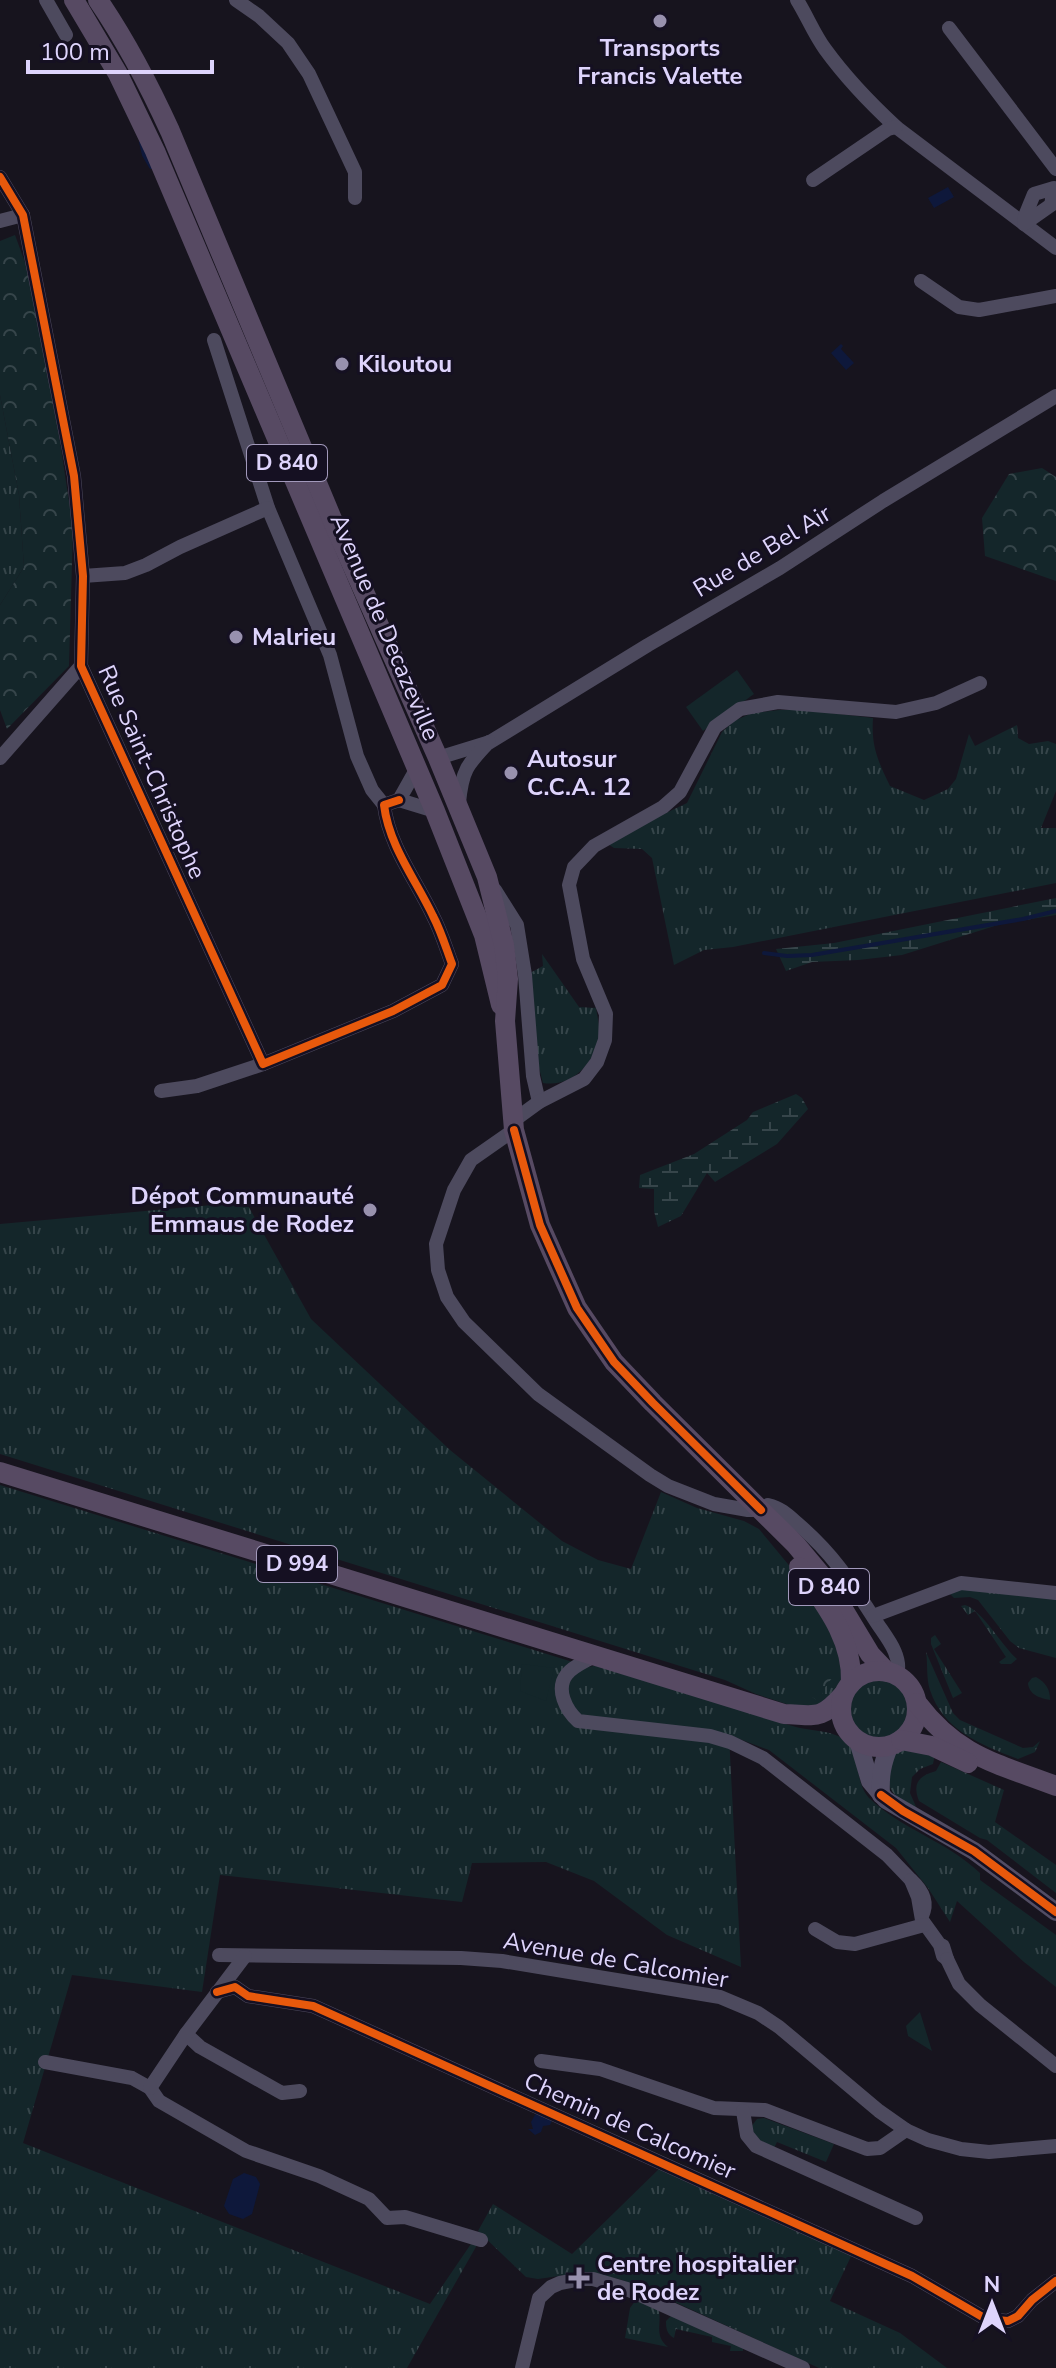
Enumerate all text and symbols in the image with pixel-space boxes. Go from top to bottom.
marker: Transports Francis Valette [651,12,669,30]
scale bar [28,24,212,74]
place label: Transports Francis Valette [577,32,743,92]
text: 100 m [40,36,110,68]
place label: Kiloutou [358,348,452,380]
marker: Kiloutou [333,355,351,373]
road number: D 840 [247,445,327,481]
street label: Rue de Bel Air [687,497,837,605]
street label: Avenue de Decazeville [323,509,447,745]
place label: Malrieu [252,621,336,653]
marker: Malrieu [227,628,245,646]
street label: Rue Saint-Christophe [90,660,214,884]
place label: Autosur C.C.A. 12 [527,743,631,803]
marker: Autosur C.C.A. 12 [502,764,520,782]
place label: Dépot Communauté Emmaus de Rodez [130,1180,354,1240]
marker: Dépot Communauté Emmaus de Rodez [361,1201,379,1219]
road number: D 994 [257,1546,337,1582]
road number: D 840 [789,1569,869,1605]
street label: Avenue de Calcomier [501,1924,731,1996]
street label: Chemin de Calcomier [519,2065,741,2187]
place label: Centre hospitalier de Rodez [597,2248,797,2308]
north arrow [952,2264,1032,2344]
marker: Centre hospitalier de Rodez [568,2267,590,2289]
text: N [984,2270,1000,2300]

